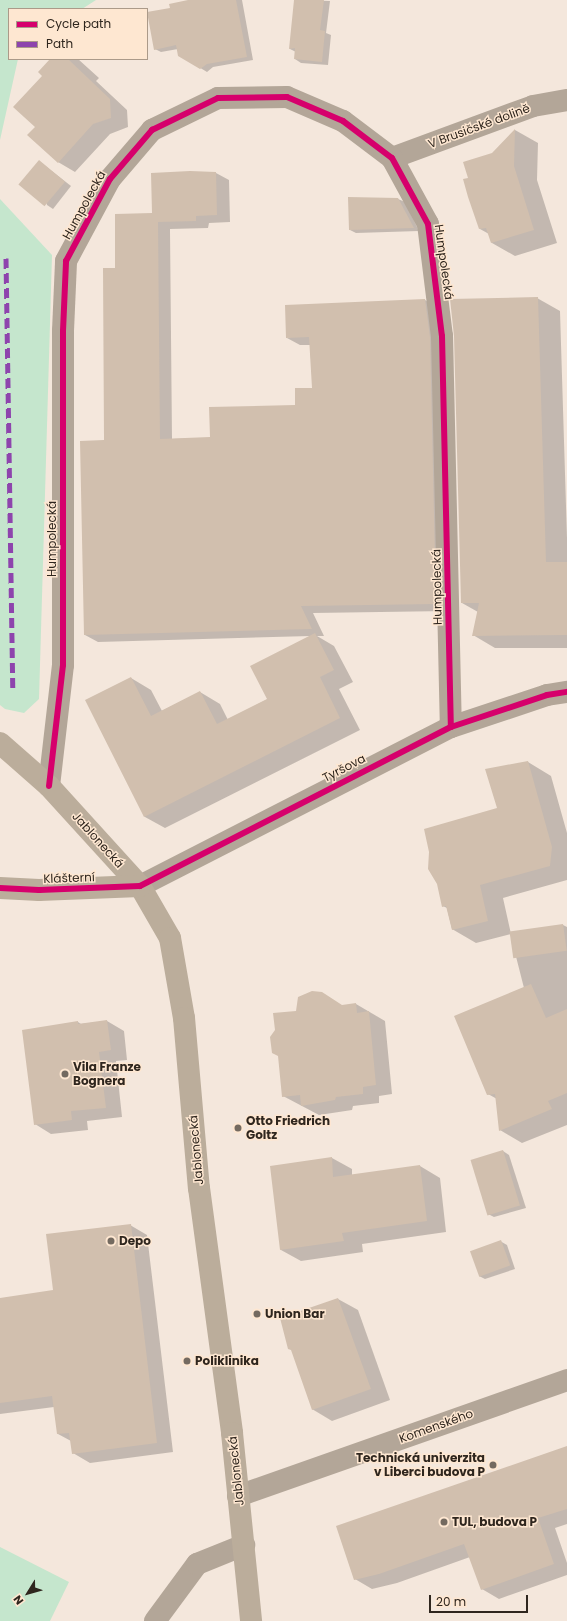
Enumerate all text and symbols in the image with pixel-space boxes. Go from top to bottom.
legend [8,8,148,60]
text: Cycle path [46,15,111,32]
text: Path [46,35,73,52]
street label: V Brusičské dolině [426,101,532,151]
street label: Humpolecká [59,168,109,242]
street label: Humpolecká [432,223,456,301]
street label: Humpolecká [45,501,59,577]
street label: Humpolecká [429,549,445,625]
street label: Tyršova [320,751,368,785]
street label: Jablonecká [69,809,127,871]
street label: Klášterní [43,870,95,886]
place label: Vila Franze Bognera [73,1060,141,1088]
marker: Vila Franze Bognera [60,1069,70,1079]
place label: Otto Friedrich Goltz [246,1114,330,1142]
street label: Jablonecká [186,1115,206,1185]
marker: Otto Friedrich Goltz [233,1123,243,1133]
place label: Depo [119,1234,151,1248]
marker: Depo [106,1236,116,1246]
place label: Union Bar [265,1307,325,1321]
marker: Union Bar [252,1309,262,1319]
place label: Poliklinika [195,1354,259,1368]
marker: Poliklinika [182,1356,192,1366]
street label: Komenského [397,1406,475,1446]
street label: Jablonecká [225,1435,247,1507]
place label: Technická univerzita v Liberci budova P [356,1451,485,1479]
marker: Technická univerzita v Liberci budova P [488,1460,498,1470]
place label: TUL, budova P [452,1515,537,1529]
marker: TUL, budova P [439,1517,449,1527]
north arrow [8,1573,48,1613]
scale bar [431,1587,530,1613]
text: N [10,1592,27,1608]
text: 20 m [436,1593,466,1610]

